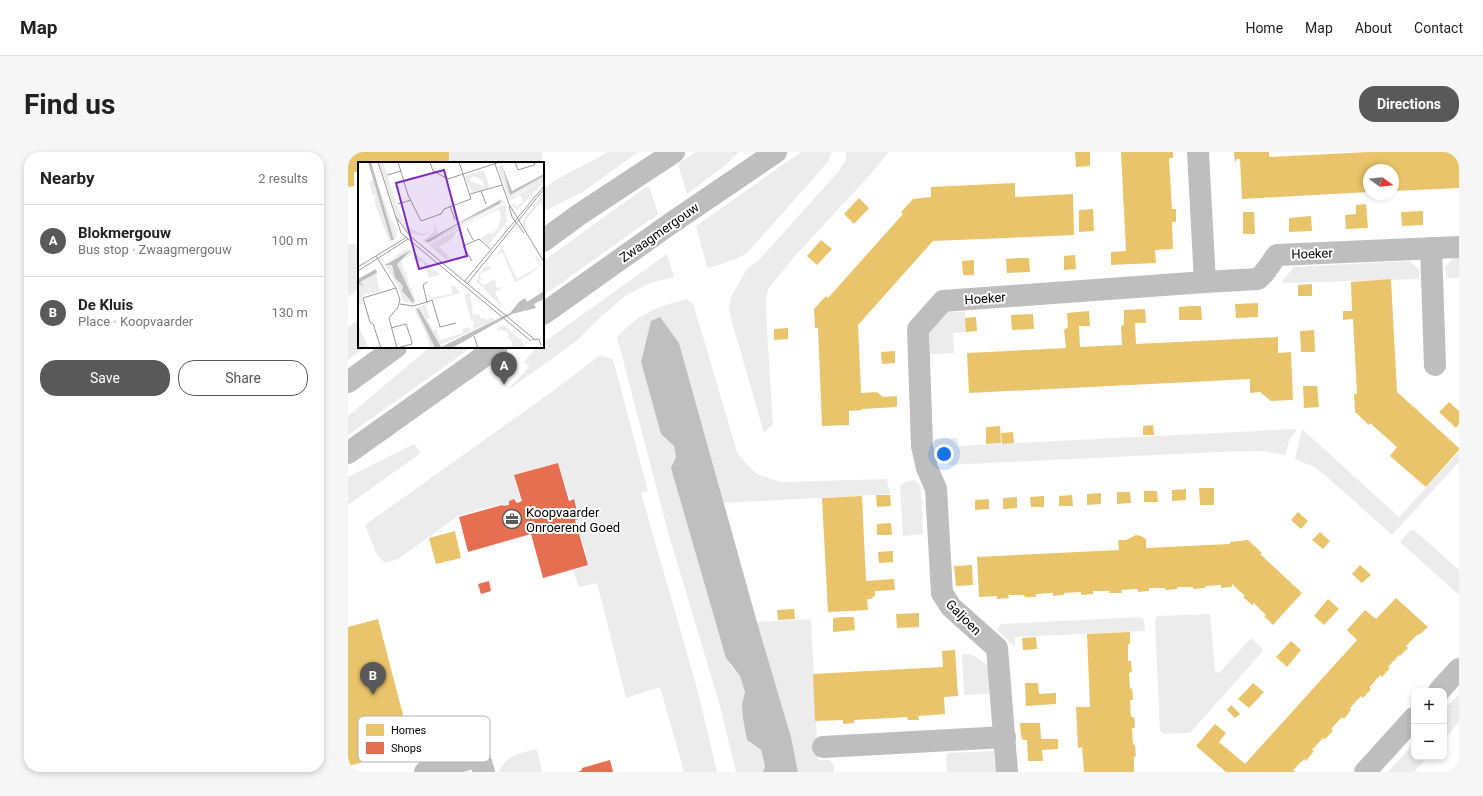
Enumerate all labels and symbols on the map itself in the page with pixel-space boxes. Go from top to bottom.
inset map [358,162,544,348]
north arrow [1363,164,1399,200]
street label: Zwaagmergouw [617,199,702,265]
street label: Hoeker [1291,245,1334,262]
street label: Hoeker [964,290,1007,307]
pin: A [491,352,517,385]
your location [934,444,954,464]
place label: Koopvaarder Onroerend Goed [526,505,620,535]
office icon: Koopvaarder Onroerend Goed [501,508,523,530]
street label: Galjoen [943,597,984,638]
pin: B [360,662,386,695]
legend [358,716,490,762]
text: Homes [391,724,427,737]
text: Shops [391,742,422,755]

